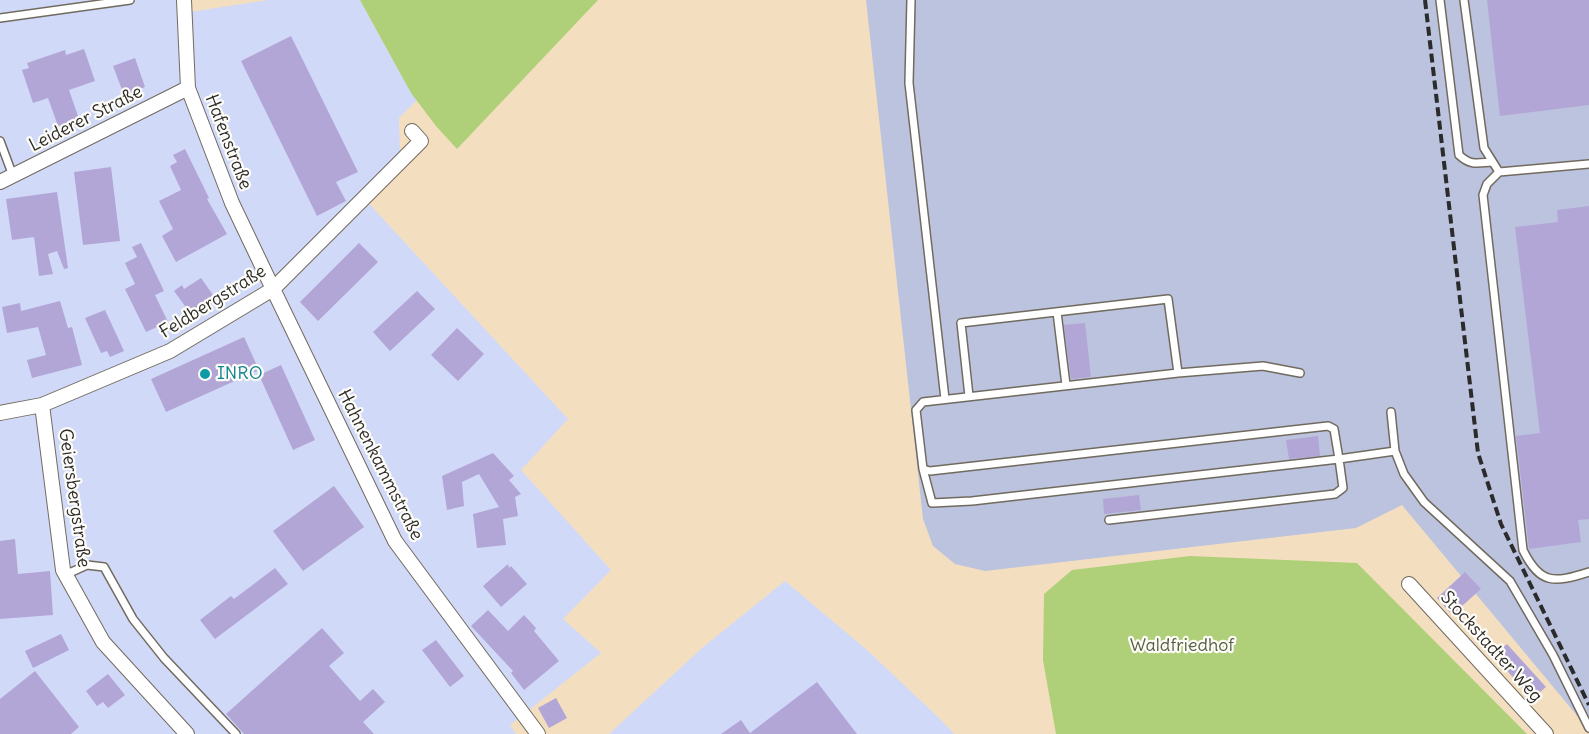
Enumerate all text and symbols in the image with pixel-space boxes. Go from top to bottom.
street label: Leiderer Straße [26,81,146,157]
street label: Hafenstraße [200,91,256,193]
street label: Feldbergstraße [156,261,270,343]
place label: INRO [217,363,263,385]
marker: INRO [198,367,212,381]
street label: Hahnenkammstraße [333,386,427,544]
street label: Geiersbergstraße [54,427,94,569]
street label: Stockstadter Weg [1435,587,1547,707]
park label: Waldfriedhof [1130,635,1234,657]

